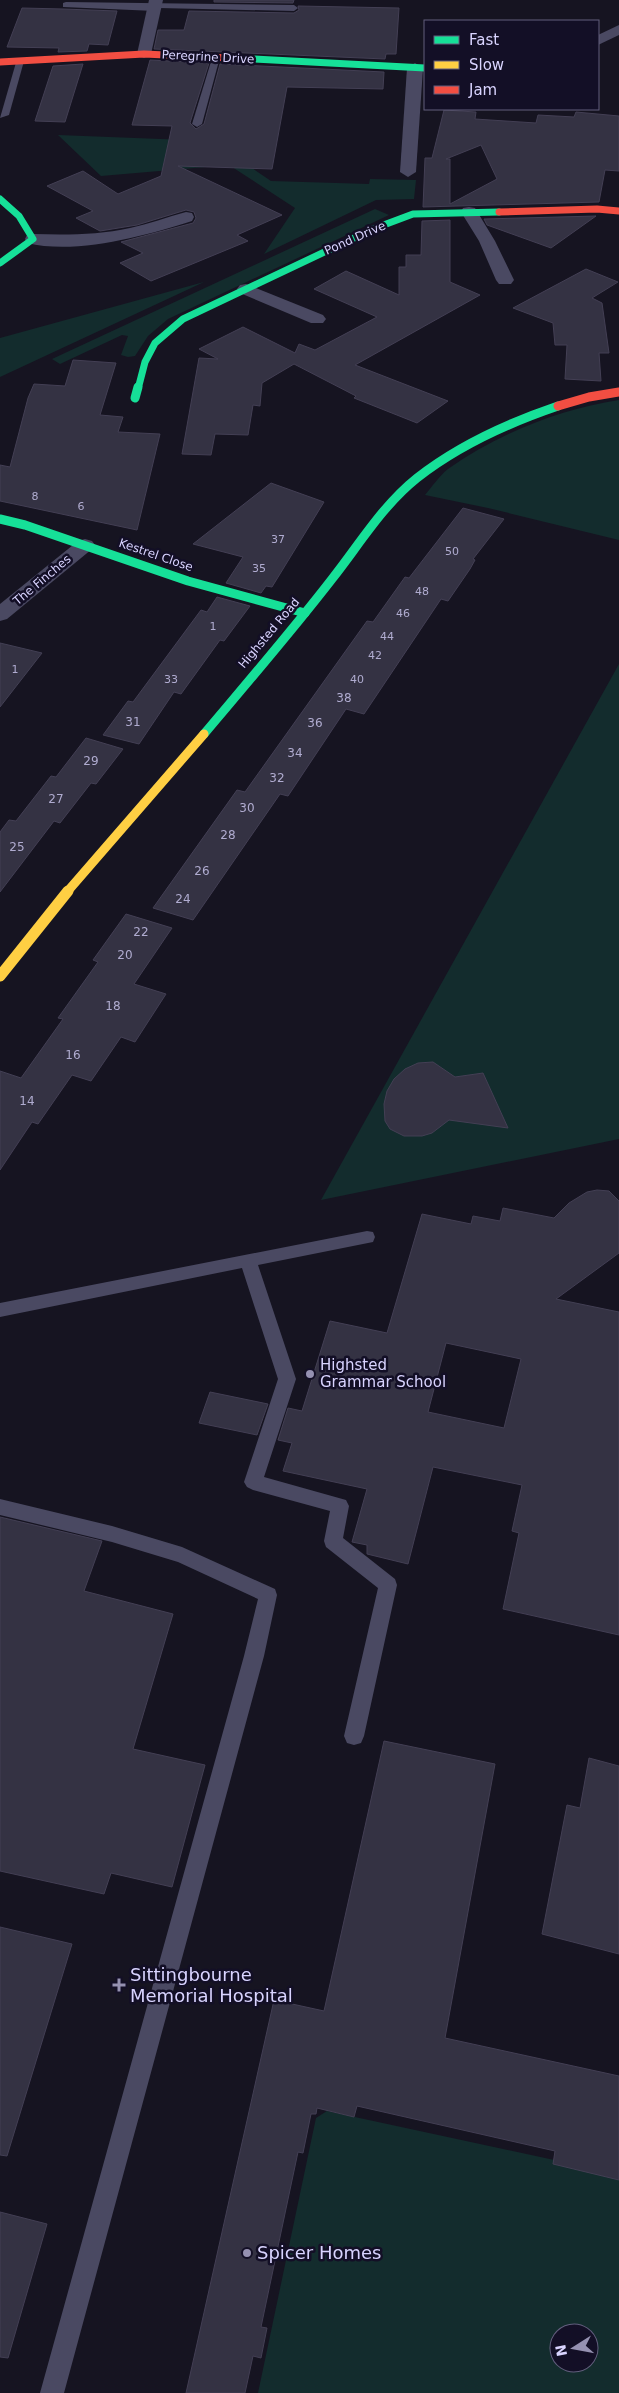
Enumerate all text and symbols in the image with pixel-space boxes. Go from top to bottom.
legend [424,20,599,110]
text: Fast [469,31,499,49]
street label: Peregrine Drive [161,48,255,66]
text: Slow [469,56,504,74]
text: Jam [468,81,497,99]
street label: Pond Drive [322,218,388,258]
house number: 8 [32,490,39,503]
house number: 6 [78,500,85,513]
house number: 37 [271,533,285,546]
street label: Kestrel Close [117,536,195,574]
house number: 50 [445,545,459,558]
street label: The Finches [10,552,74,609]
house number: 35 [252,562,266,575]
house number: 48 [415,585,429,598]
street label: Highsted Road [236,595,302,671]
house number: 46 [396,607,410,620]
house number: 1 [210,620,217,633]
house number: 44 [380,630,394,643]
house number: 42 [368,649,382,662]
house number: 1 [12,663,19,676]
house number: 33 [164,673,178,686]
house number: 40 [350,673,364,686]
house number: 38 [336,691,352,705]
house number: 31 [125,715,141,729]
house number: 36 [307,716,323,730]
house number: 34 [287,746,303,760]
house number: 29 [83,754,99,768]
house number: 32 [269,771,285,785]
house number: 27 [48,792,64,806]
house number: 30 [239,801,255,815]
house number: 28 [220,828,236,842]
house number: 25 [9,840,25,854]
house number: 26 [194,864,210,878]
house number: 24 [175,892,191,906]
house number: 22 [133,925,149,939]
house number: 20 [117,948,133,962]
house number: 18 [105,999,121,1013]
house number: 16 [65,1048,81,1062]
house number: 14 [19,1094,35,1108]
place label: Highsted Grammar School [320,1356,446,1391]
marker: Highsted Grammar School [304,1368,316,1380]
place label: Sittingbourne Memorial Hospital [130,1964,293,2006]
marker: Sittingbourne Memorial Hospital [112,1978,126,1992]
place label: Spicer Homes [257,2242,381,2263]
marker: Spicer Homes [241,2247,253,2259]
north arrow [549,2323,599,2373]
text: N [552,2343,570,2358]

